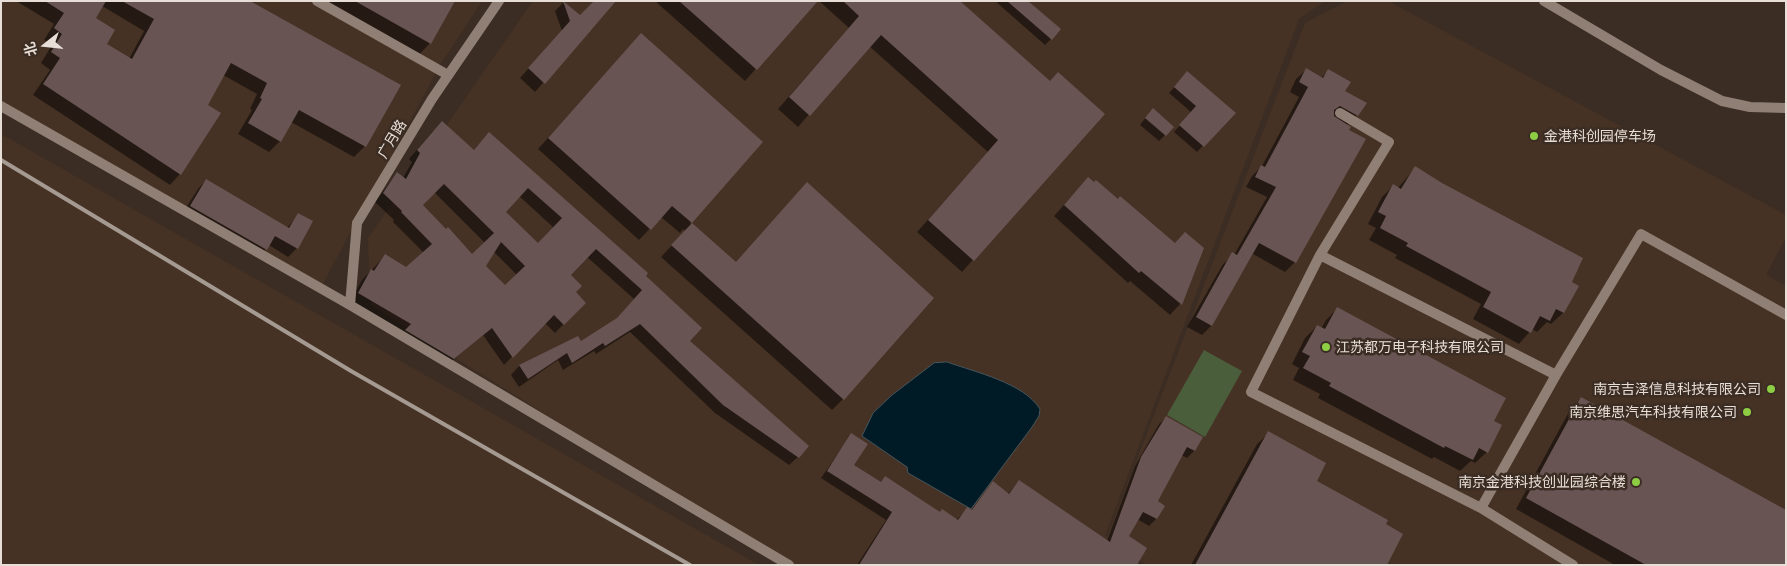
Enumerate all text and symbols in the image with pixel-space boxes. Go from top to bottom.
north arrow [20,20,70,70]
text: 北 [21,40,40,58]
street label: 广月路 [374,117,410,161]
place label: 金港科创园停车场 [1544,128,1656,144]
marker: 金港科创园停车场 [1528,130,1540,142]
place label: 江苏都万电子科技有限公司 [1336,339,1504,355]
marker: 江苏都万电子科技有限公司 [1320,341,1332,353]
place label: 南京吉泽信息科技有限公司 [1593,381,1761,397]
marker: 南京吉泽信息科技有限公司 [1765,383,1777,395]
place label: 南京维思汽车科技有限公司 [1569,404,1737,420]
marker: 南京维思汽车科技有限公司 [1741,406,1753,418]
place label: 南京金港科技创业园综合楼 [1458,474,1626,490]
marker: 南京金港科技创业园综合楼 [1630,476,1642,488]

